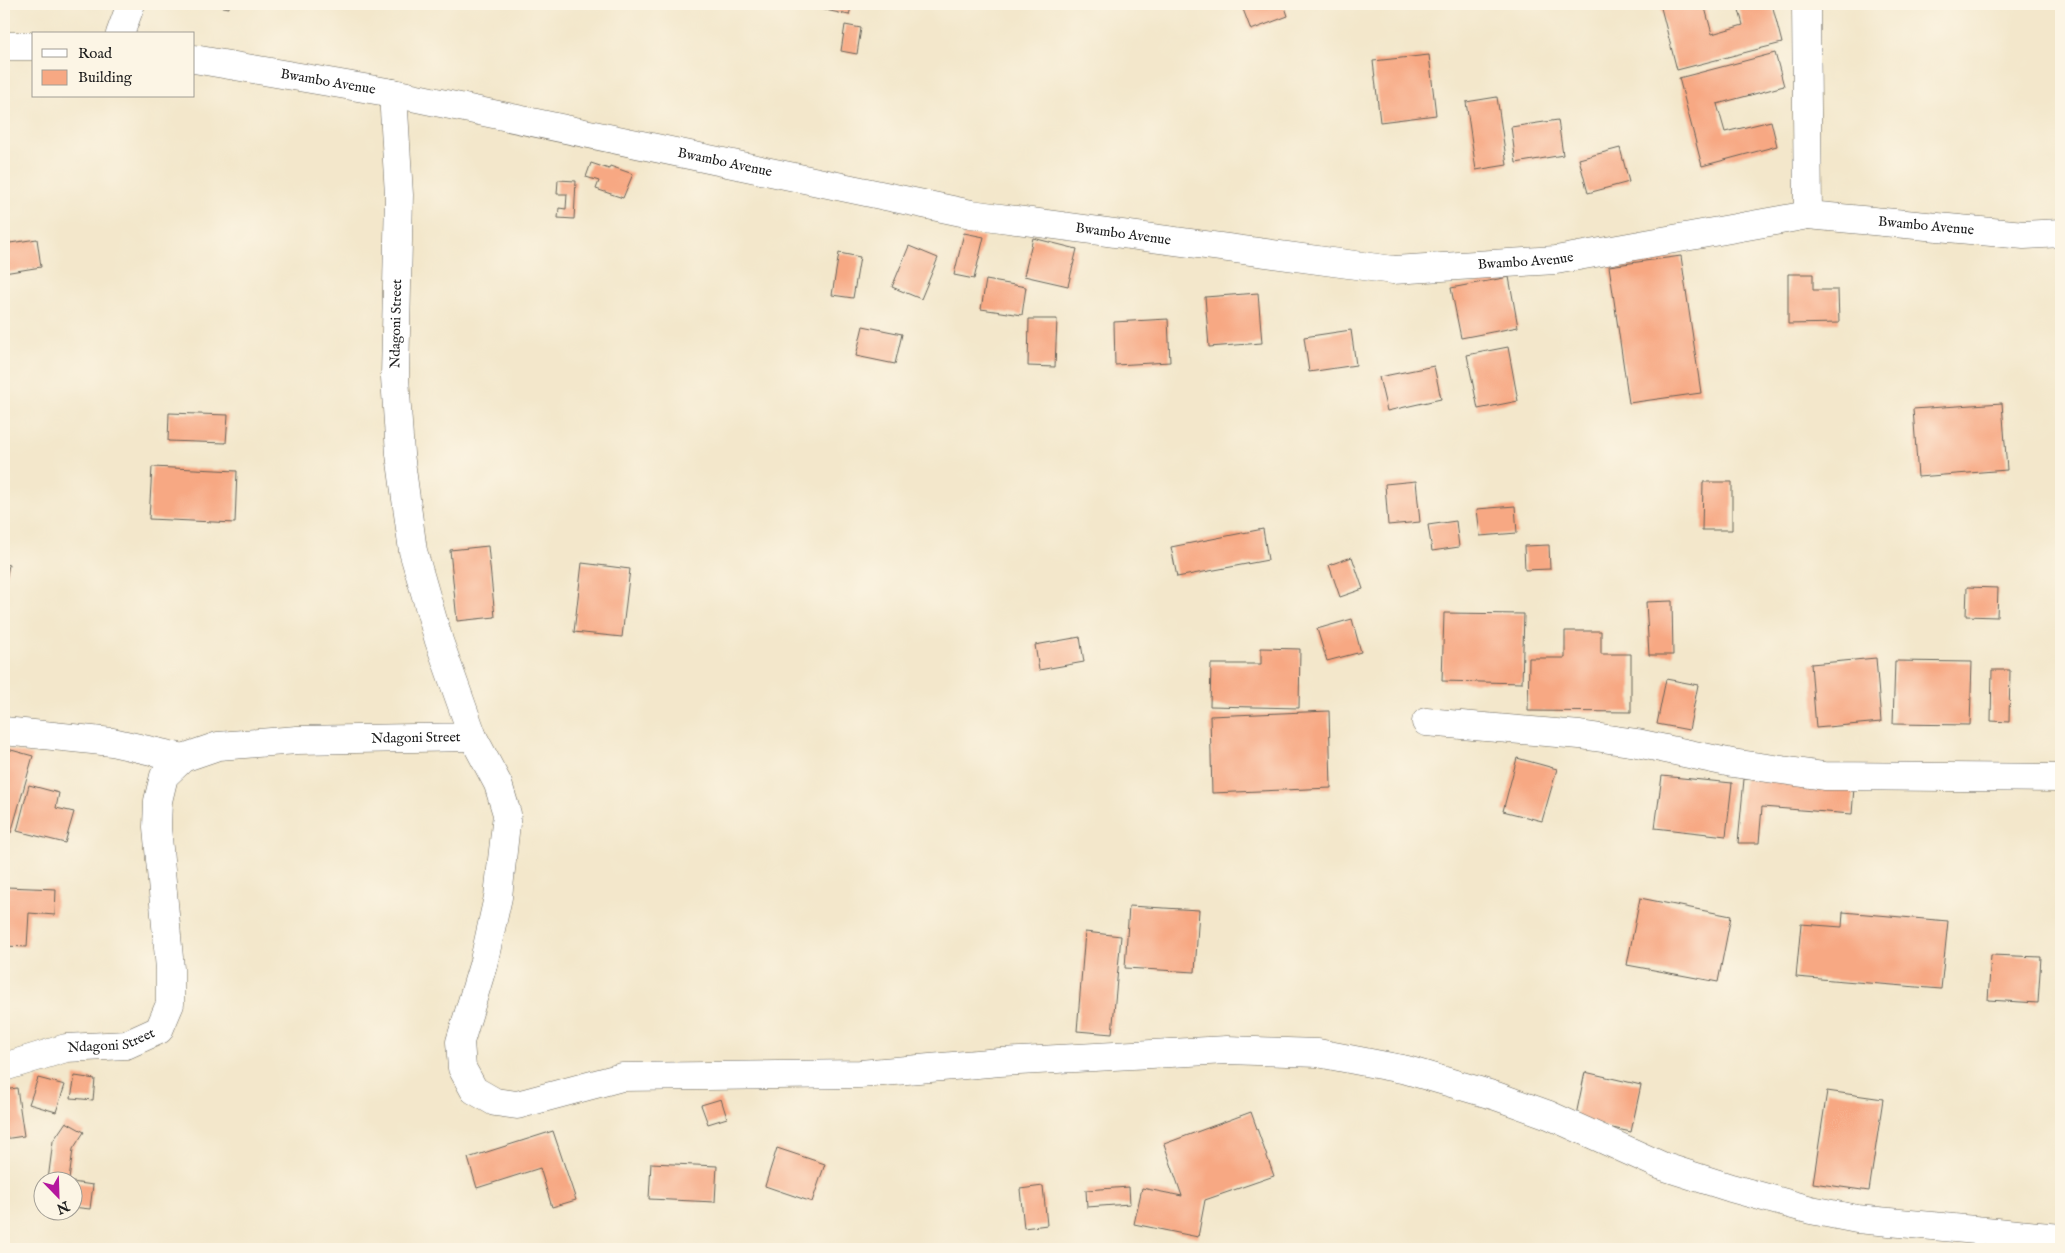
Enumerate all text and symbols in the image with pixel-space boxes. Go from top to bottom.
legend [32,32,195,98]
text: Road [78,44,113,63]
street label: Bwambo Avenue [279,65,378,99]
text: Building [78,68,133,87]
street label: Bwambo Avenue [676,144,774,181]
street label: Bwambo Avenue [1877,213,1975,239]
street label: Bwambo Avenue [1074,219,1173,250]
street label: Bwambo Avenue [1477,248,1576,274]
street label: Ndagoni Street [386,279,406,369]
street label: Ndagoni Street [371,728,461,748]
street label: Ndagoni Street [67,1024,158,1057]
north arrow [32,1170,82,1220]
text: N [54,1196,73,1218]

